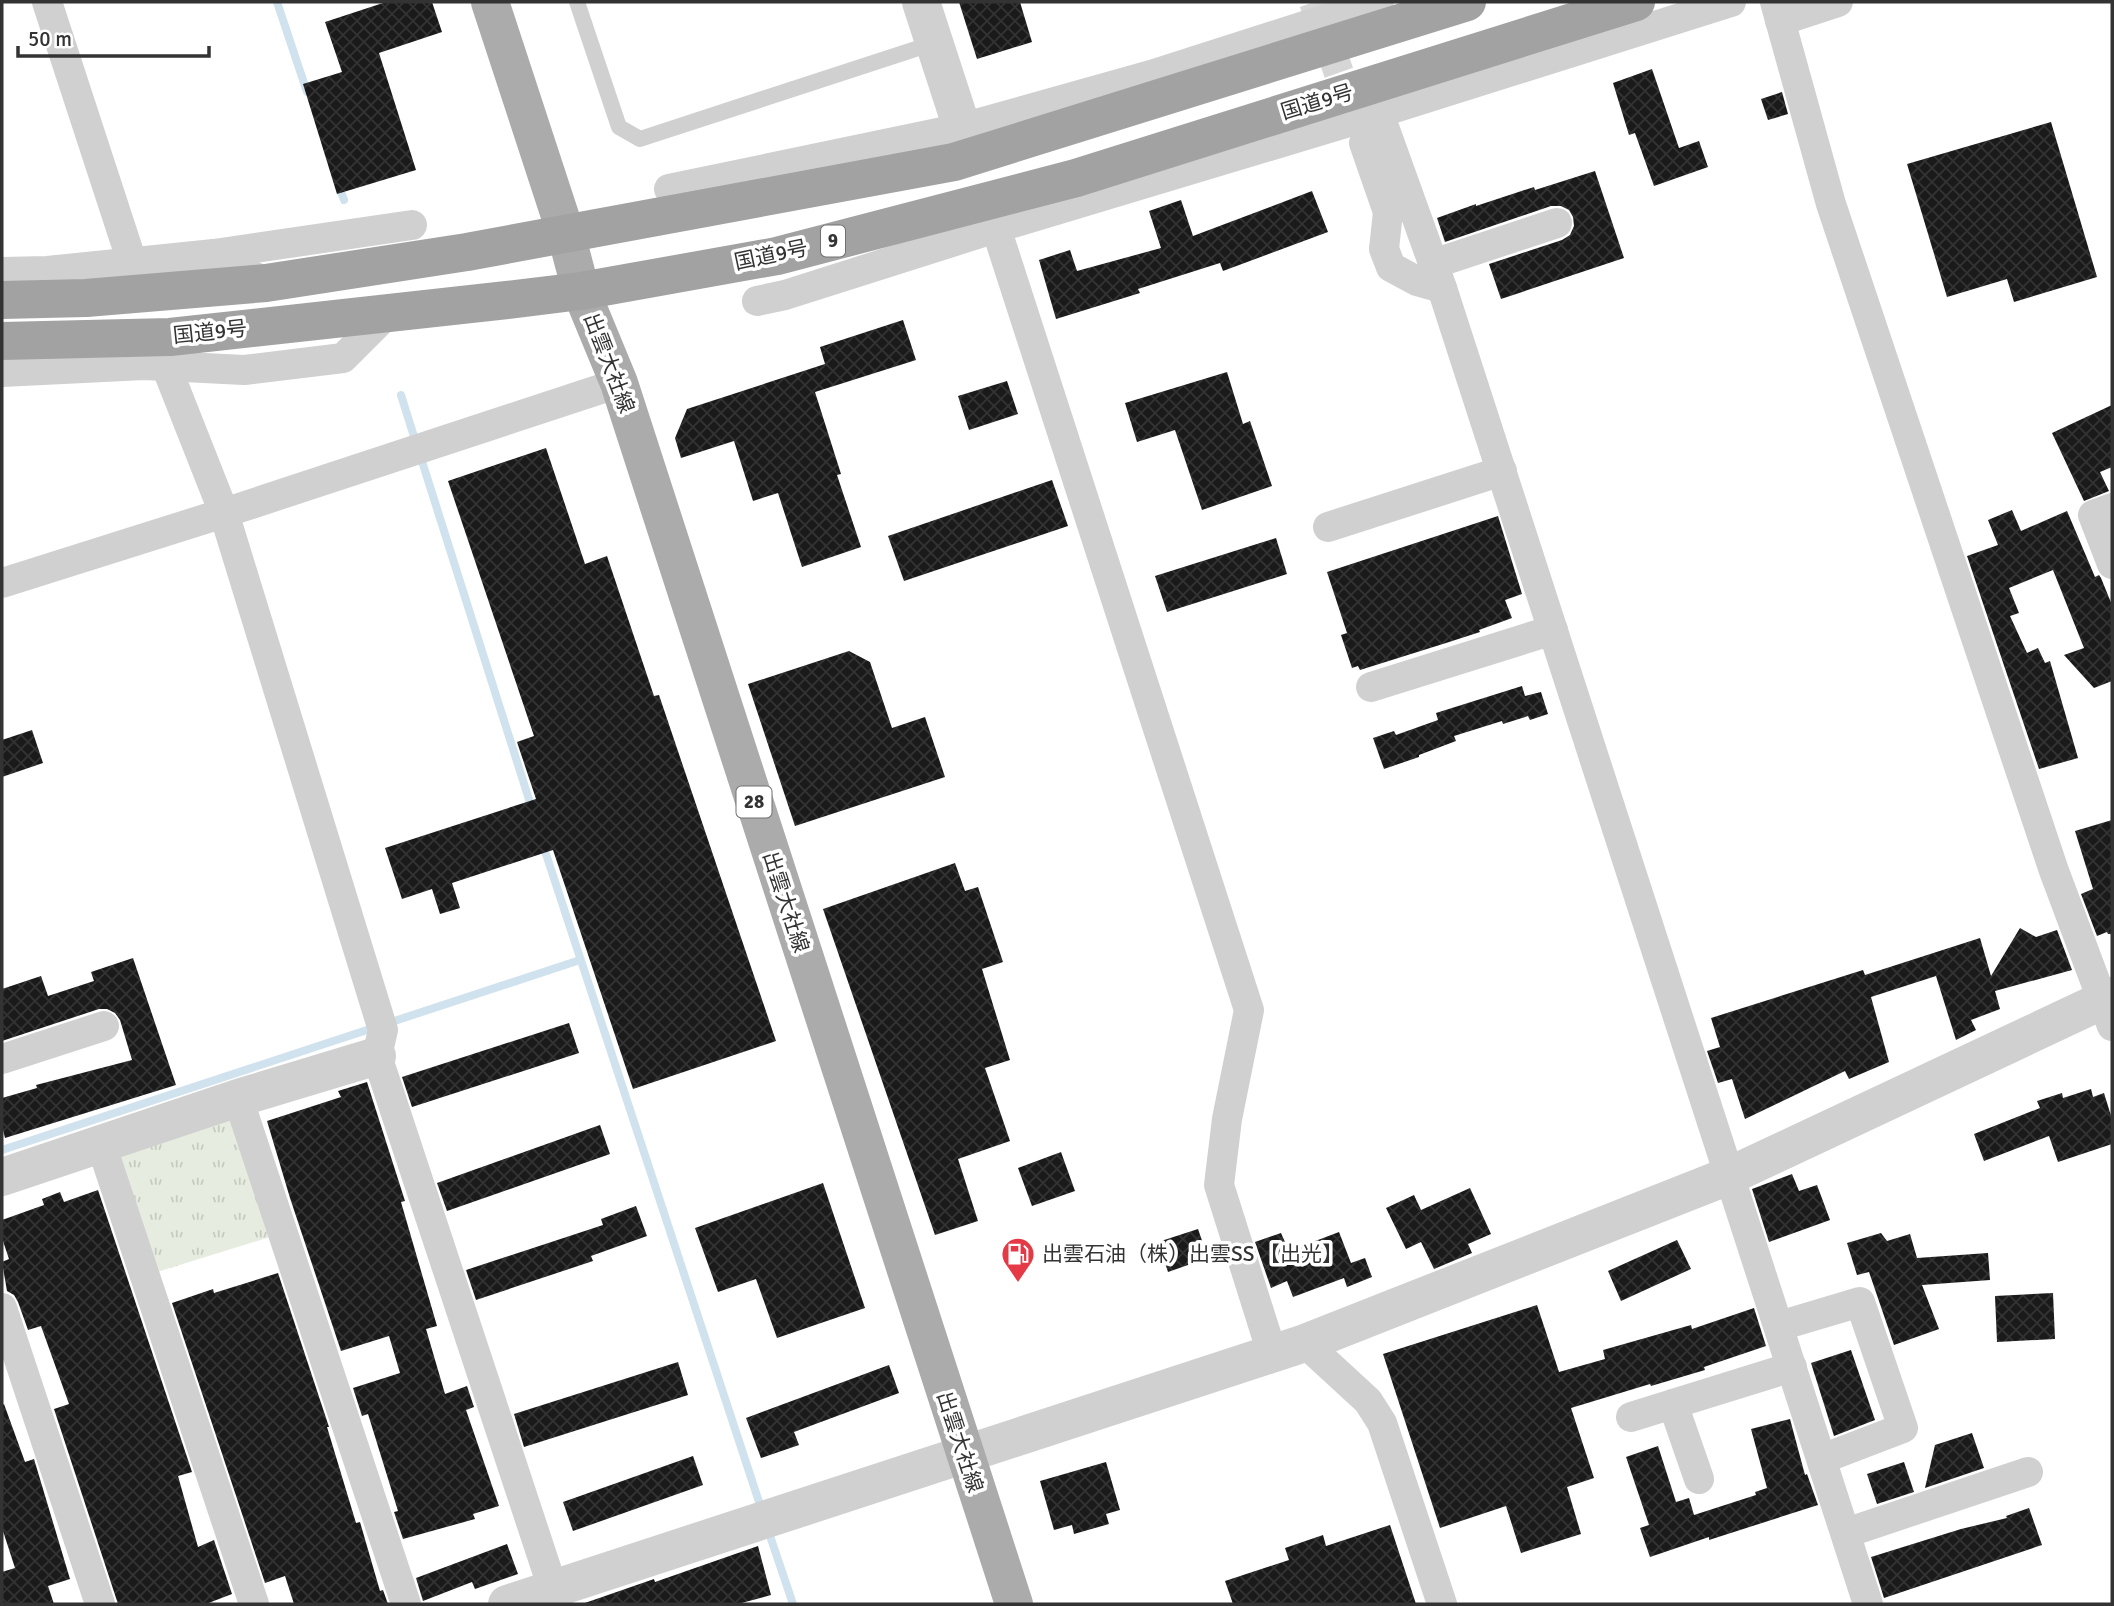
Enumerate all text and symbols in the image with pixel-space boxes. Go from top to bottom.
scale bar [18,14,208,58]
text: 50 m [28,26,72,52]
street label: 国道9号 [1278,79,1356,125]
road number: 9 [821,226,845,256]
street label: 国道9号 [732,235,810,275]
street label: 出雲大社線 [578,309,640,417]
street label: 国道9号 [172,315,248,349]
road number: 28 [736,786,772,818]
street label: 出雲大社線 [757,848,815,956]
fuel station icon: 出雲石油（株）出雲SS 【出光】 [999,1235,1037,1284]
place label: 出雲石油（株）出雲SS 【出光】 [1042,1241,1343,1267]
street label: 出雲大社線 [931,1388,989,1496]

